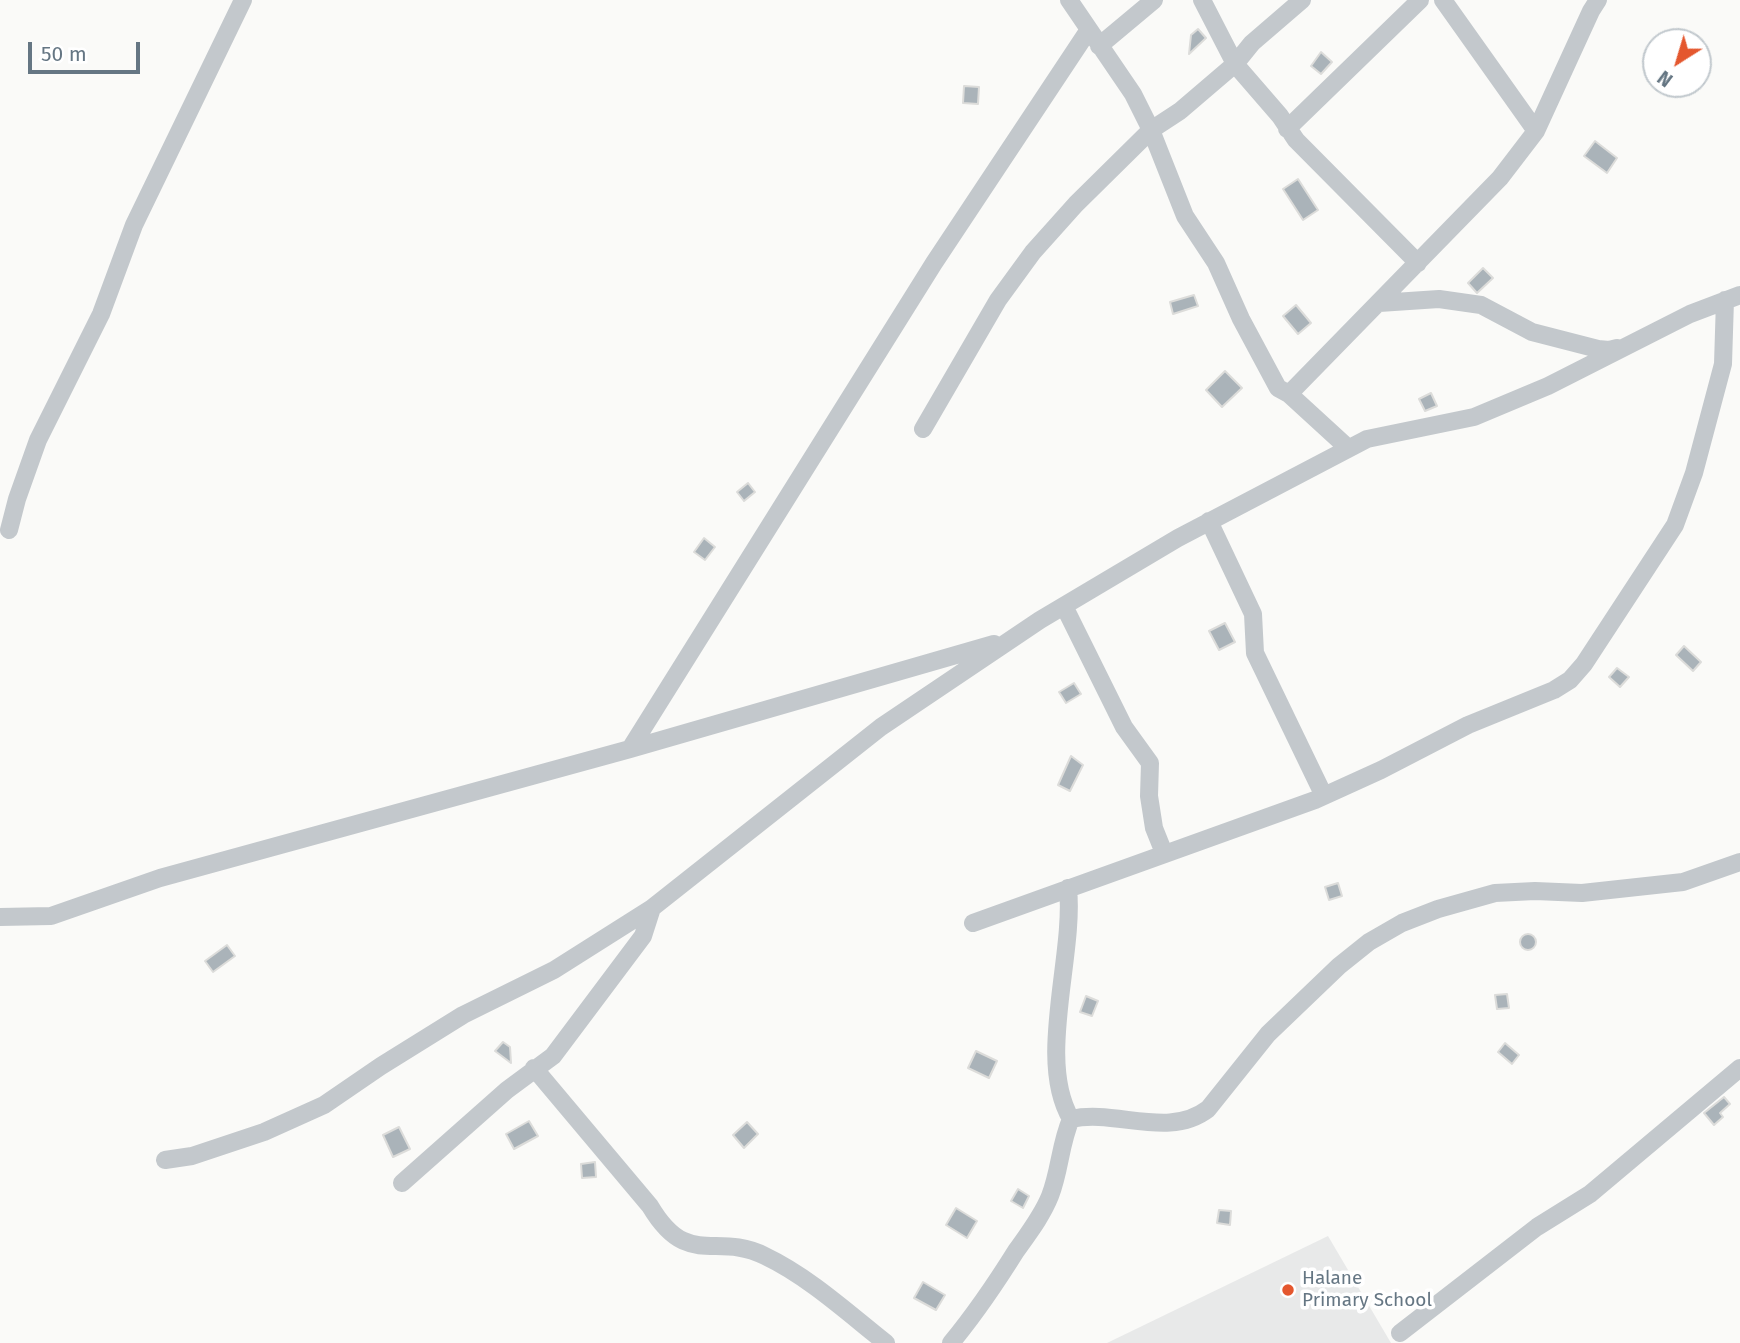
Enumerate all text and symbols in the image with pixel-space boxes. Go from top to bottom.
scale bar [32,28,144,72]
north arrow [1642,28,1712,98]
text: 50 m [41,41,87,67]
text: N [1653,66,1677,92]
place label: Halane Primary School [1302,1268,1432,1312]
marker: Halane Primary School [1280,1282,1296,1298]

